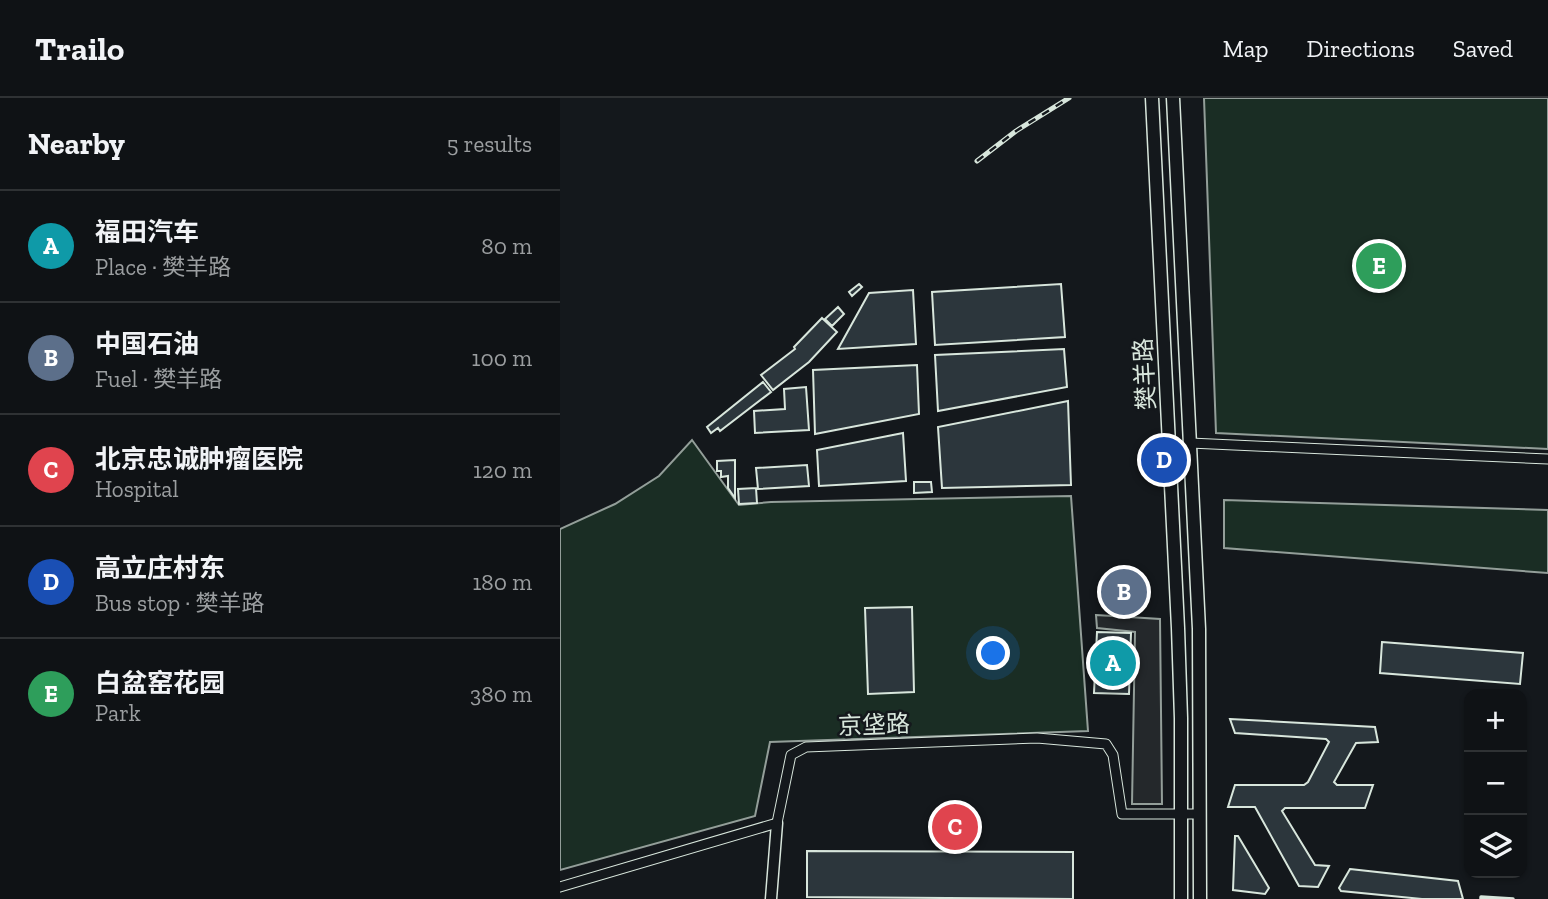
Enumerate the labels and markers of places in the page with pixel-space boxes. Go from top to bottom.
pin: E [1356,240,1402,292]
pin: D [1141,434,1187,486]
pin: B [1101,566,1147,618]
pin: A [1090,637,1136,689]
pin: C [932,801,978,853]

